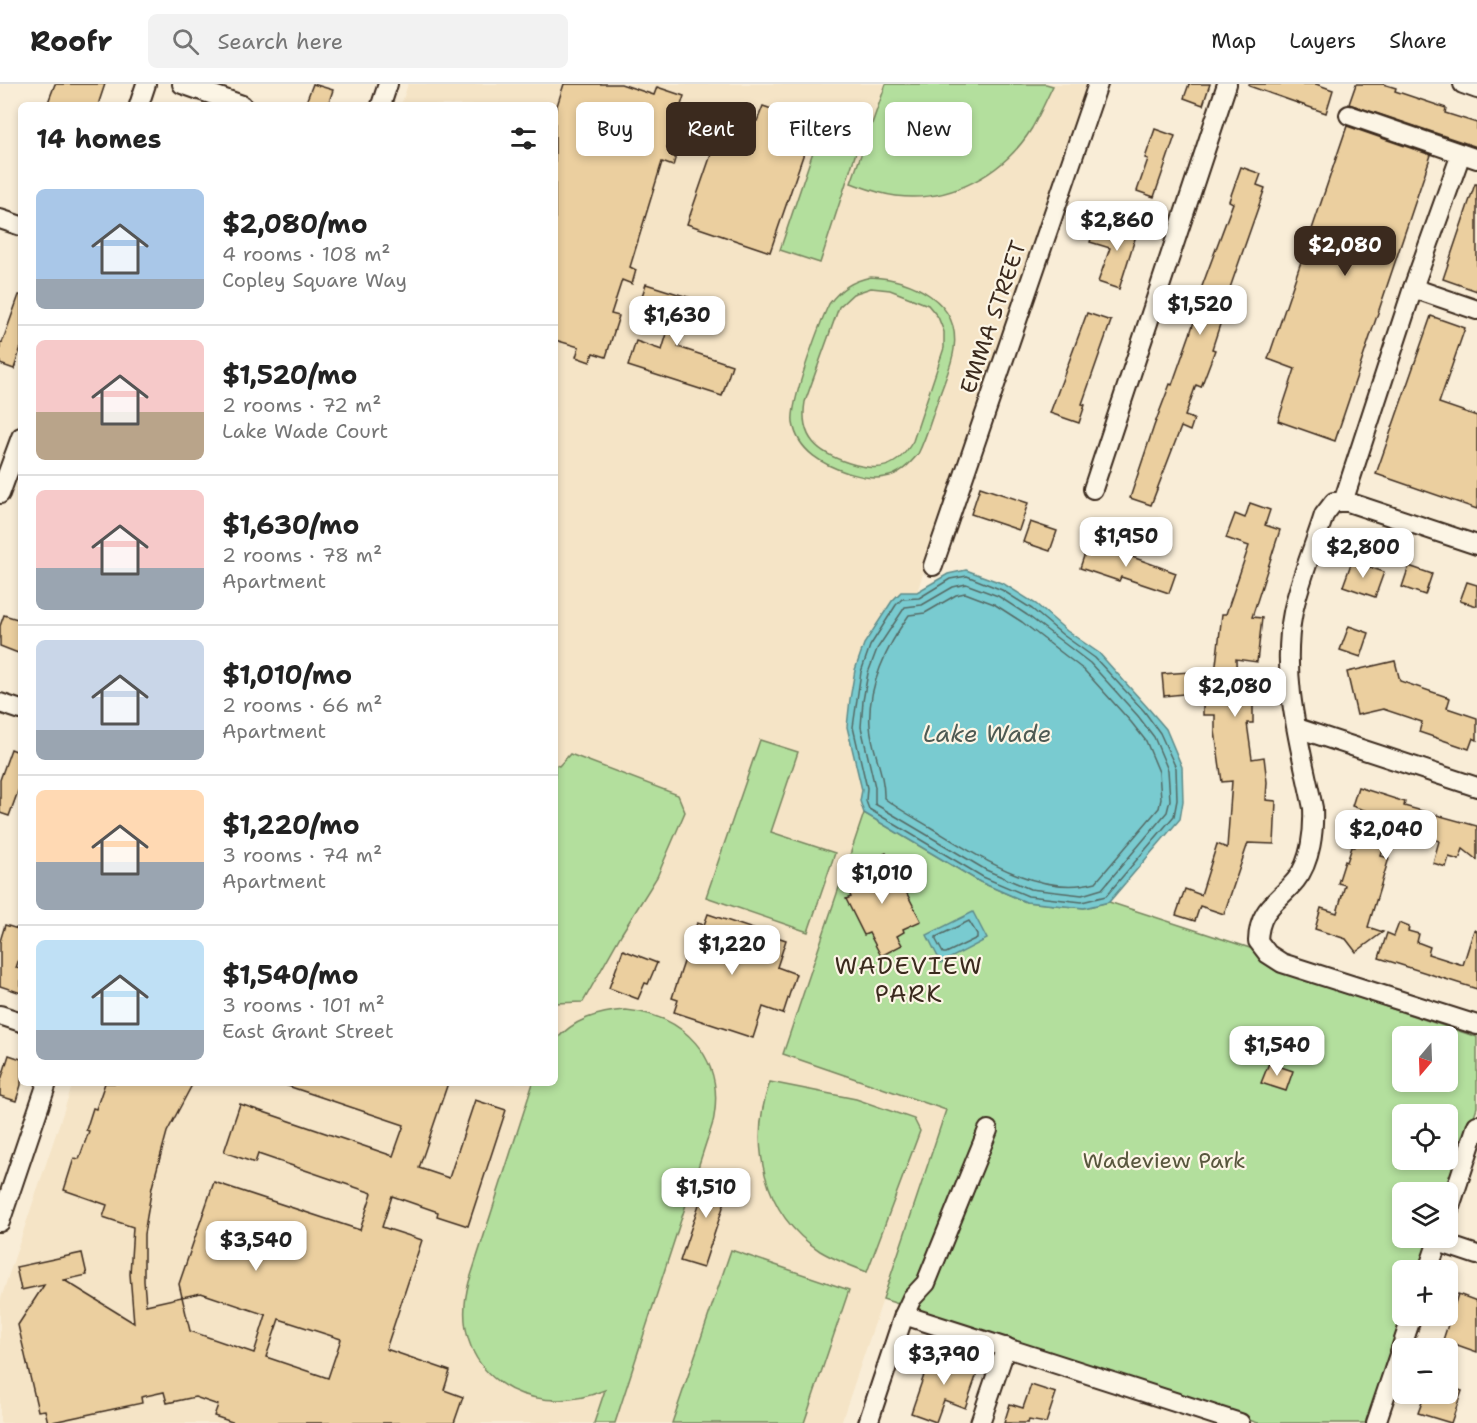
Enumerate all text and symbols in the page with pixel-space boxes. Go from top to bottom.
search box [148,14,568,68]
text: Roofr [30,22,112,60]
icon: search [169,25,202,58]
text: Search here [217,27,343,56]
text: Map [1211,27,1256,55]
text: Layers [1289,27,1356,55]
text: Share [1389,27,1447,55]
chip: Buy [576,102,654,156]
chip: Rent [666,102,756,156]
chip: Filters [768,102,873,156]
chip: New [885,102,972,156]
text: 14 homes [36,121,162,156]
icon: filters [507,122,540,155]
pin: $2,860 [1068,201,1166,252]
text: $2,080/mo [222,206,368,241]
text: $2,860 [1080,207,1154,233]
icon: home [84,213,156,285]
pin: $2,080 [1296,226,1394,277]
text: $2,080 [1308,232,1382,258]
street label: EMMA STREET [953,236,1033,397]
text: 4 rooms · 108 m² [222,241,391,267]
text: Copley Square Way [222,267,407,293]
pin: $1,520 [1151,285,1249,336]
text: $1,520 [1167,291,1233,317]
pin: $1,630 [628,296,726,347]
text: $1,630 [643,302,711,328]
text: $1,520/mo [222,357,357,392]
icon: home [84,364,156,436]
text: 2 rooms · 72 m² [222,392,381,418]
text: Lake Wade Court [222,418,388,444]
text: $1,630/mo [222,507,359,542]
icon: home [84,514,156,586]
pin: $1,950 [1077,517,1175,568]
text: $1,950 [1094,523,1158,549]
pin: $2,800 [1314,528,1412,579]
text: $2,800 [1326,534,1400,560]
text: 2 rooms · 78 m² [222,542,382,568]
text: Apartment [222,568,326,594]
text: $1,010/mo [222,657,352,692]
icon: home [84,664,156,736]
pin: $2,080 [1186,667,1284,718]
text: $2,080 [1198,673,1272,699]
text: 2 rooms · 66 m² [222,692,383,718]
text: Apartment [222,718,326,744]
water label: Lake Wade [923,718,1051,750]
text: $1,220/mo [222,807,360,842]
pin: $2,040 [1337,810,1435,861]
icon: home [84,814,156,886]
text: $2,040 [1349,816,1423,842]
text: 3 rooms · 74 m² [222,842,382,868]
pin: $1,010 [833,854,931,905]
text: $1,010 [851,860,913,886]
text: Apartment [222,868,326,894]
pin: $1,220 [683,925,781,976]
text: $1,220 [698,931,766,957]
district label: WADEVIEW PARK [835,950,983,1010]
text: $1,540/mo [222,957,359,992]
icon: home [84,964,156,1036]
text: 3 rooms · 101 m² [222,992,385,1018]
text: East Grant Street [222,1018,394,1044]
pin: $1,540 [1228,1026,1326,1077]
north arrow [1392,1026,1458,1092]
map controls [1392,1026,1458,1404]
text: $1,540 [1243,1032,1311,1058]
button: locate [1392,1104,1458,1170]
park label: Wadeview Park [1082,1146,1246,1175]
pin: $1,510 [657,1168,755,1219]
text: $1,510 [676,1174,736,1200]
button: layers [1392,1182,1458,1248]
pin: $3,540 [207,1221,305,1272]
text: $3,540 [220,1227,292,1253]
button: + [1392,1260,1458,1326]
pin: $3,790 [895,1335,993,1386]
button: − [1392,1338,1458,1404]
text: $3,790 [908,1341,980,1367]

